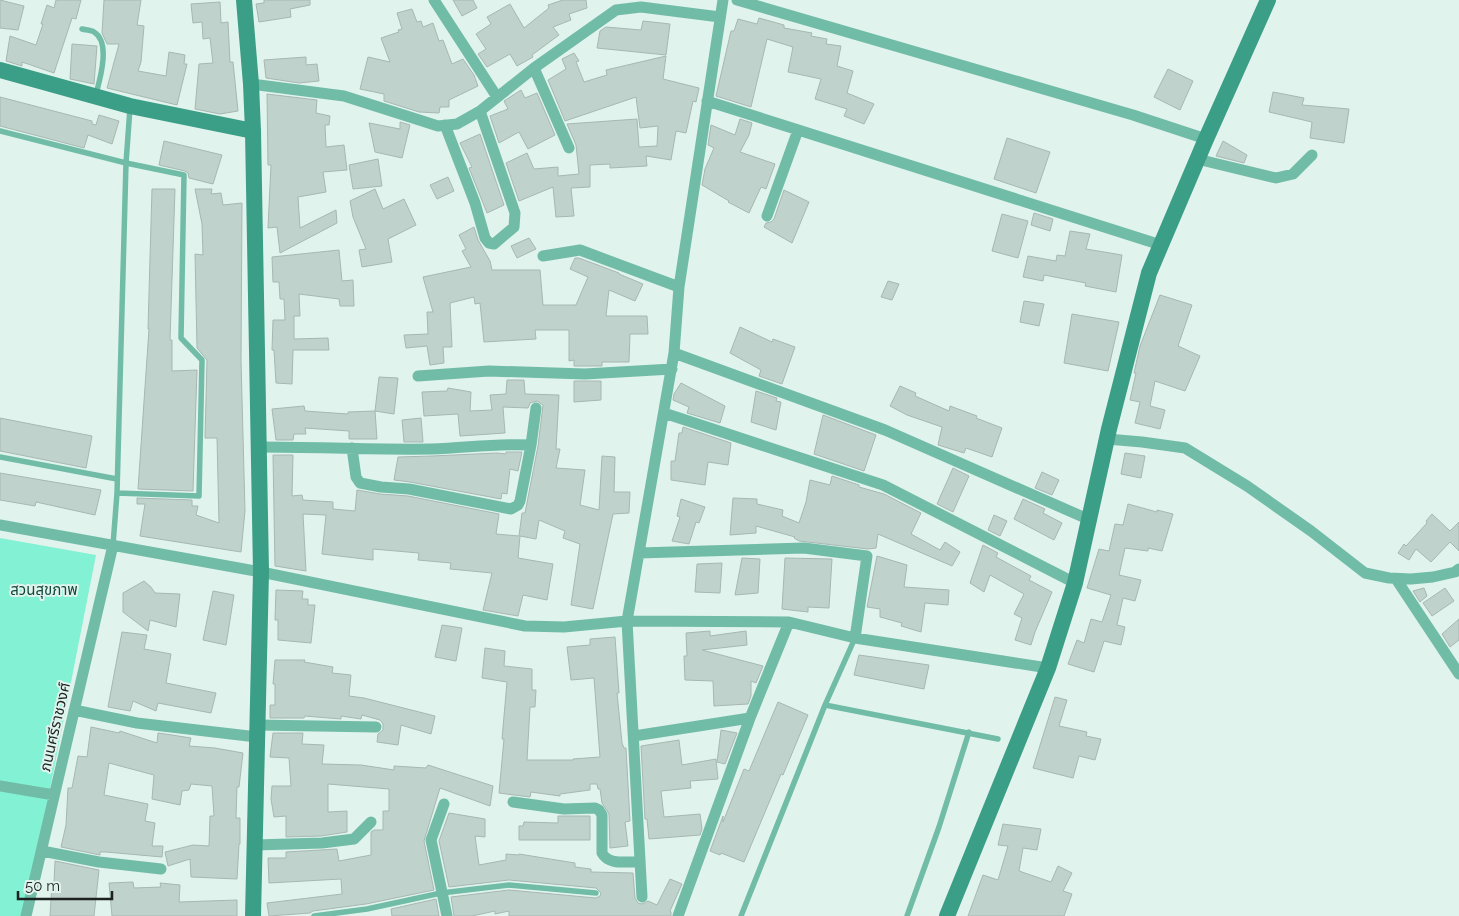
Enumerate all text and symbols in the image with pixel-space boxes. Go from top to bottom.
park label: สวนสุขภาพ [10,581,78,599]
street label: ภนนศรีราชวงศ์ [36,681,74,773]
scale bar [18,868,111,900]
text: 50 m [25,877,60,895]

